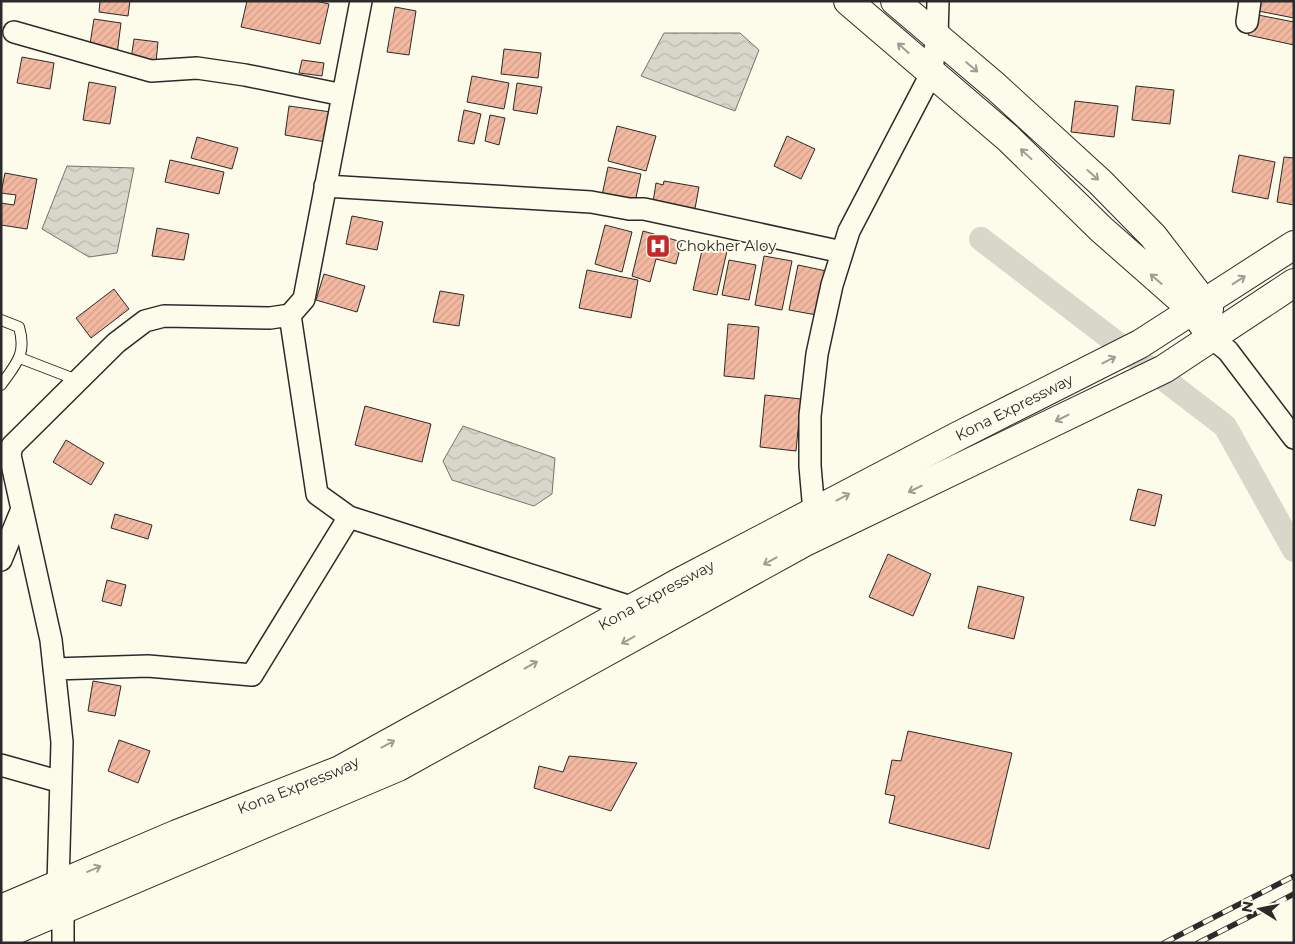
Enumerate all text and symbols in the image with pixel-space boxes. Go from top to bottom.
one-way arrow [896,42,909,54]
one-way arrow [966,61,979,72]
one-way arrow [1019,148,1032,160]
one-way arrow [1087,170,1100,181]
hospital icon: Chokher Aloy [645,233,671,259]
place label: Chokher Aloy [676,236,777,255]
one-way arrow [1149,273,1162,284]
one-way arrow [1232,275,1246,285]
one-way arrow [1101,355,1116,364]
street label: Kona Expressway [952,369,1077,445]
one-way arrow [1055,414,1070,423]
one-way arrow [908,484,923,494]
one-way arrow [835,492,850,501]
street label: Kona Expressway [595,555,718,634]
one-way arrow [763,557,778,567]
one-way arrow [620,635,635,645]
one-way arrow [523,660,538,670]
one-way arrow [381,738,395,748]
street label: Kona Expressway [235,751,363,818]
one-way arrow [86,864,101,873]
north arrow [1235,884,1285,934]
text: N [1237,900,1257,914]

